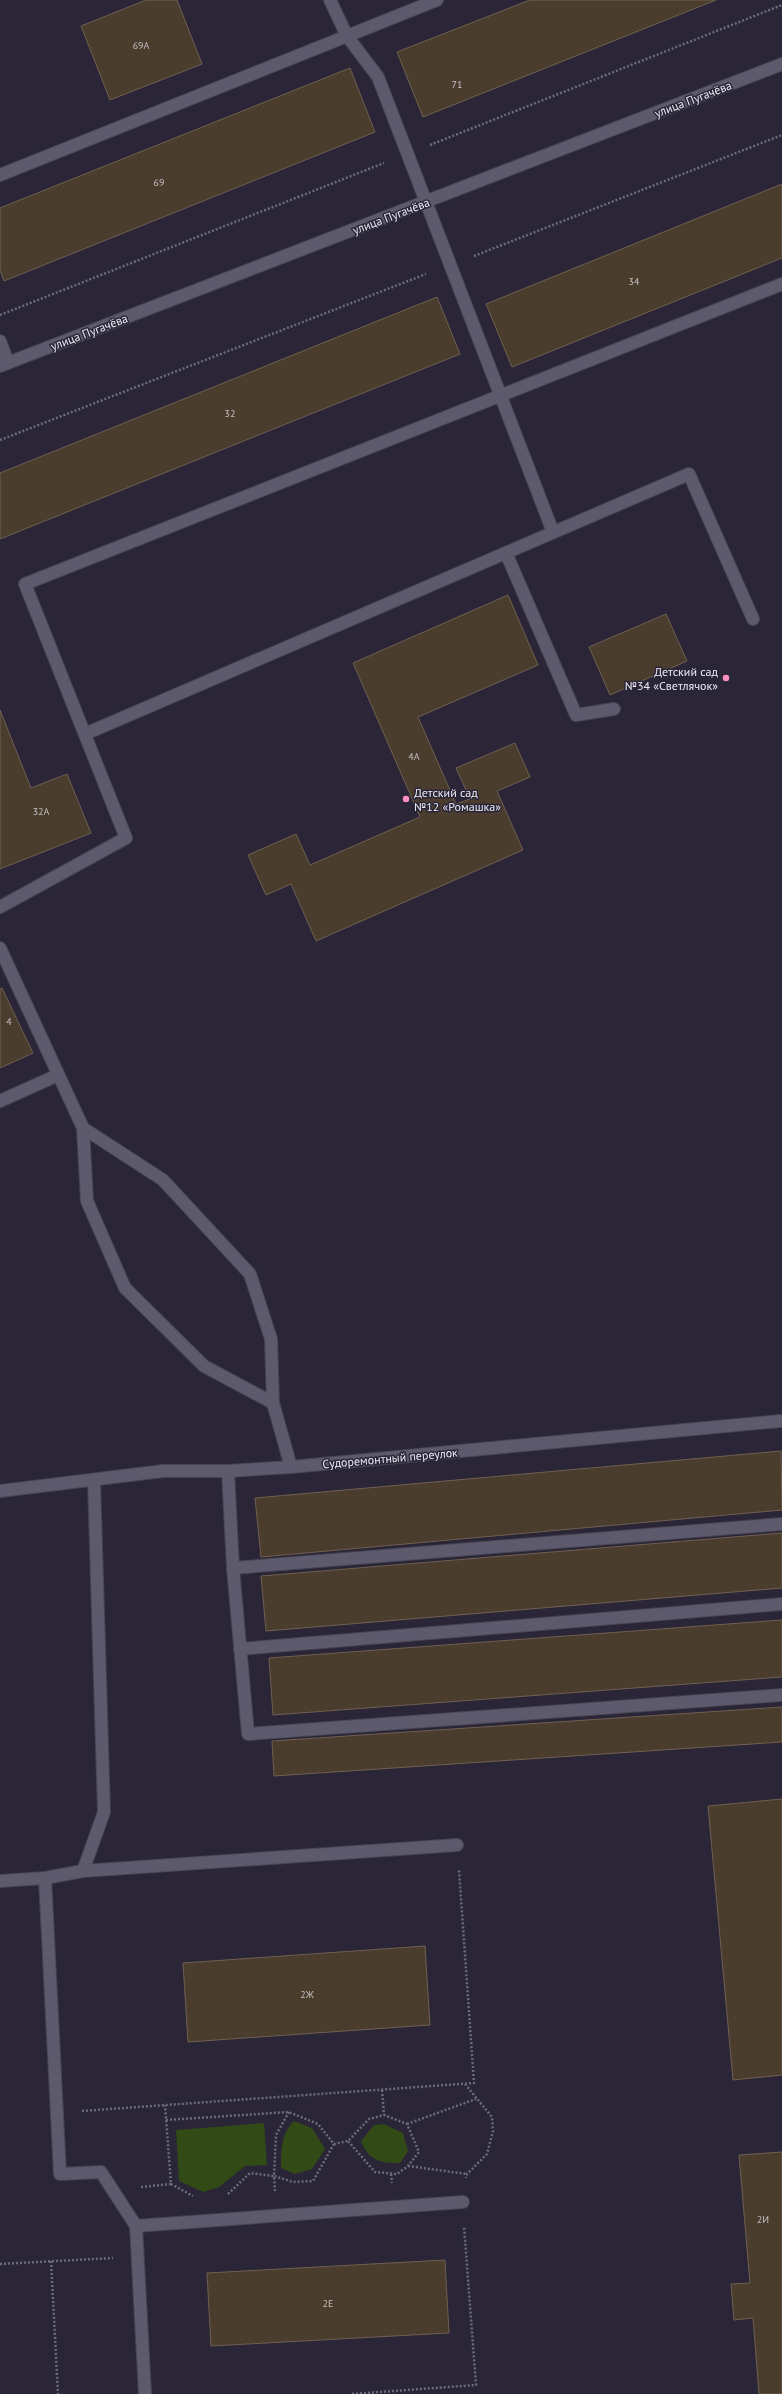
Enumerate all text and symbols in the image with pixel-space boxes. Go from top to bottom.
house number: 69А [133,39,150,52]
street label: улица Пугачёва [652,77,734,121]
house number: 71 [452,78,462,91]
house number: 69 [154,176,164,189]
street label: улица Пугачёва [350,194,432,238]
house number: 34 [629,275,640,288]
street label: улица Пугачёва [48,310,130,354]
house number: 32 [225,407,235,420]
place label: Детский сад №34 «Светлячок» [625,664,719,693]
marker: Детский сад №34 «Светлячок» [721,673,731,683]
house number: 4А [408,750,420,763]
place label: Детский сад №12 «Ромашка» [414,785,501,814]
marker: Детский сад №12 «Ромашка» [401,794,411,804]
house number: 32А [33,805,50,818]
house number: 4 [6,1015,12,1028]
street label: Судоремонтный переулок [322,1445,459,1471]
house number: 2Ж [300,1988,315,2001]
house number: 2И [757,2213,769,2226]
house number: 2Е [323,2297,333,2310]

